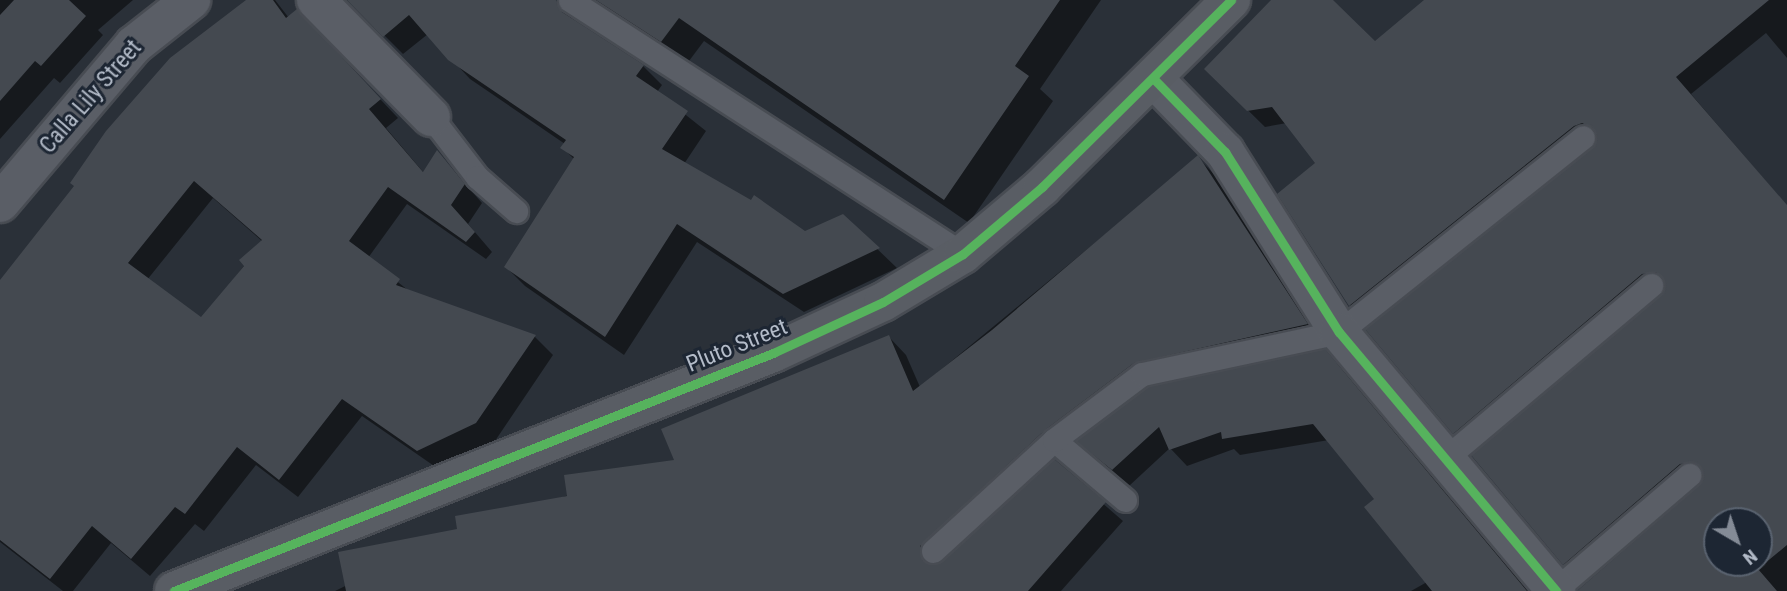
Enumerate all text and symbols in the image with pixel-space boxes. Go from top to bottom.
street label: Calla Lily Street [34,35,148,159]
street label: Pluto Street [682,313,792,379]
north arrow [1703,507,1773,577]
text: N [1739,545,1762,570]

